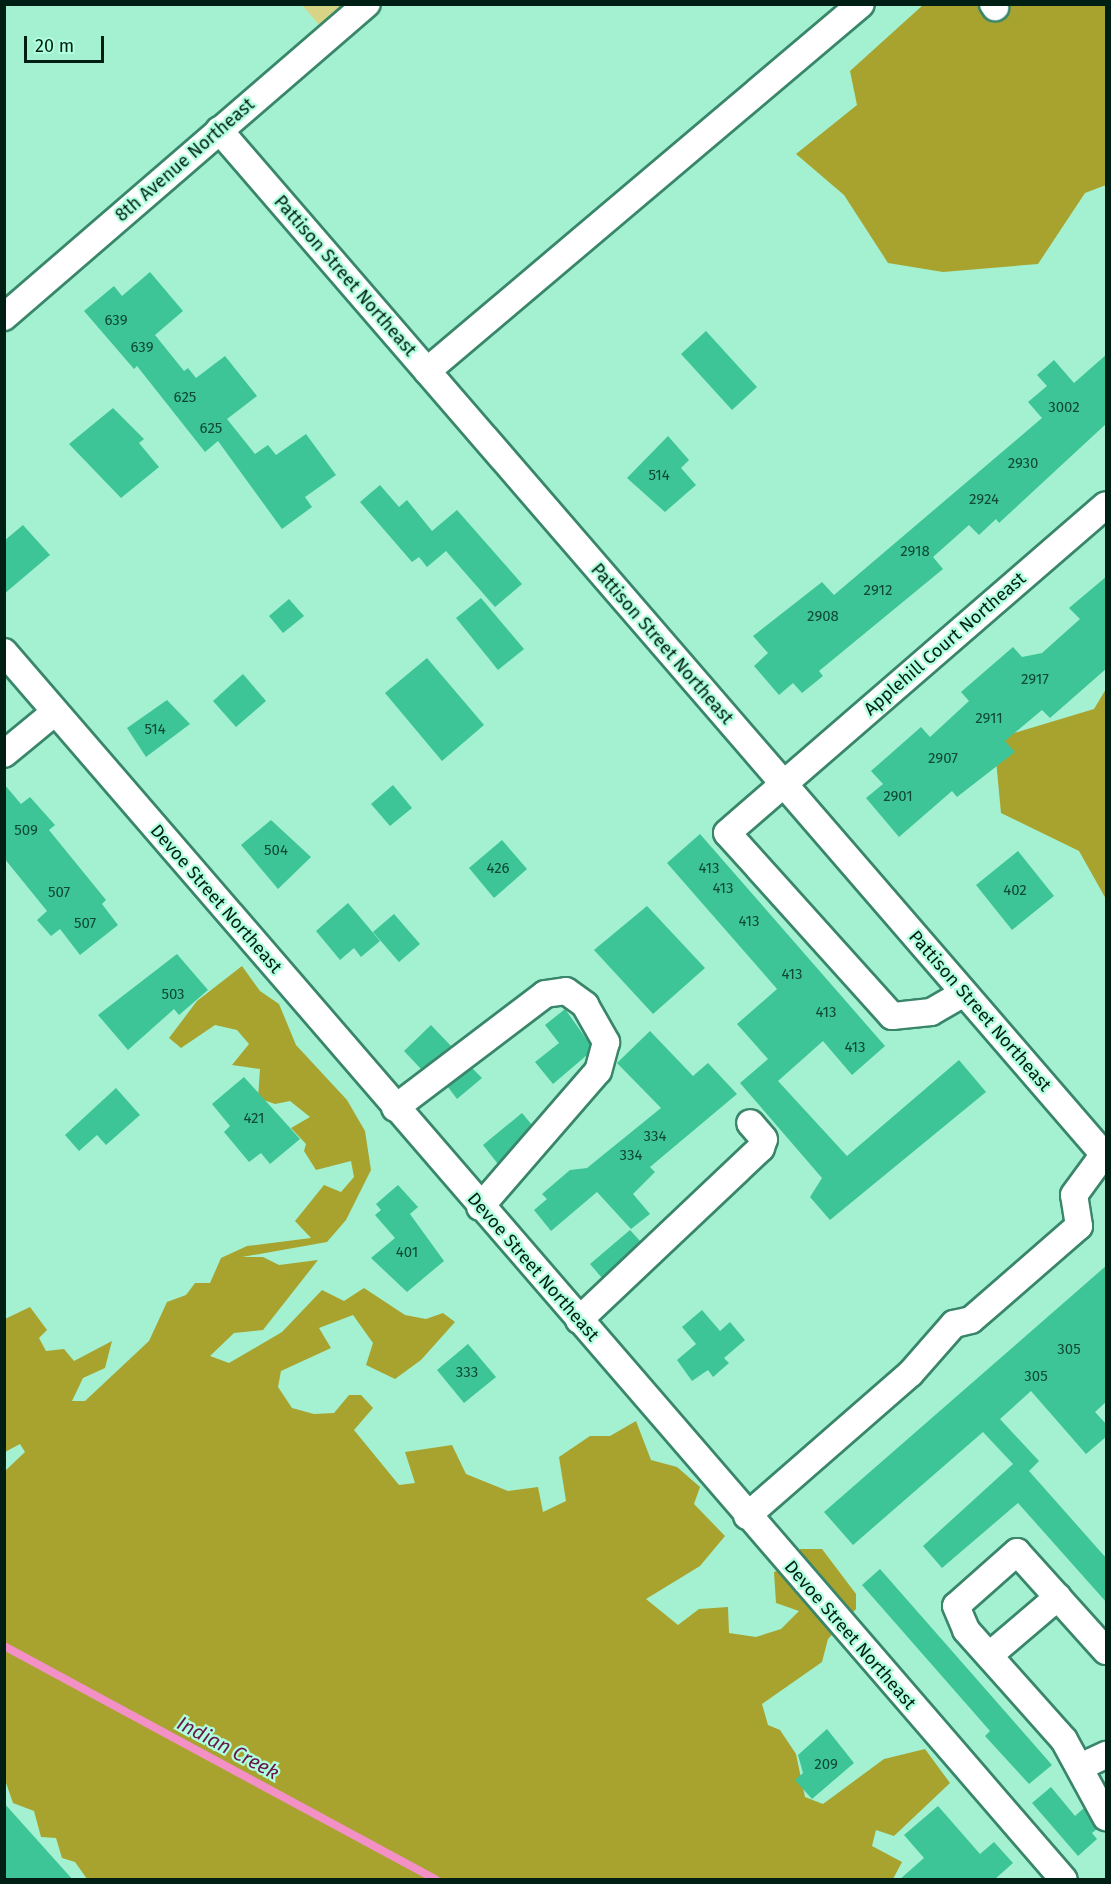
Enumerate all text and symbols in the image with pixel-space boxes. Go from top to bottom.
scale bar [27,24,106,62]
text: 20 m [35,35,74,57]
street label: 8th Avenue Northeast [111,94,259,226]
street label: Pattison Street Northeast [269,191,421,361]
house number: 639 [104,312,128,330]
house number: 639 [130,339,154,357]
house number: 625 [174,389,196,407]
house number: 3002 [1048,399,1080,417]
house number: 625 [200,420,222,438]
house number: 2930 [1008,455,1038,473]
house number: 514 [648,467,670,485]
house number: 2924 [969,491,999,509]
house number: 2918 [900,543,930,561]
street label: Pattison Street Northeast [586,559,738,729]
street label: Applehill Court Northeast [860,568,1030,720]
house number: 2912 [864,582,892,600]
house number: 2908 [807,608,839,626]
house number: 2917 [1021,671,1049,689]
house number: 2911 [975,710,1003,728]
house number: 514 [144,721,166,739]
house number: 2907 [928,750,958,768]
house number: 2901 [883,788,913,806]
street label: Devoe Street Northeast [146,820,286,978]
house number: 509 [14,822,38,840]
house number: 504 [264,842,288,860]
house number: 426 [486,860,510,878]
house number: 413 [698,860,720,878]
house number: 413 [712,880,734,898]
house number: 402 [1003,882,1027,900]
house number: 507 [48,884,70,902]
house number: 413 [738,913,760,931]
house number: 507 [74,915,96,933]
street label: Pattison Street Northeast [904,926,1056,1096]
house number: 413 [781,966,803,984]
house number: 503 [161,986,185,1004]
house number: 413 [815,1004,837,1022]
house number: 413 [844,1039,866,1057]
house number: 421 [243,1110,265,1128]
house number: 334 [644,1128,666,1146]
house number: 334 [620,1147,642,1165]
street label: Devoe Street Northeast [463,1188,603,1346]
house number: 401 [396,1244,418,1262]
house number: 305 [1057,1341,1081,1359]
house number: 333 [456,1364,478,1382]
house number: 305 [1024,1368,1048,1386]
street label: Devoe Street Northeast [780,1556,920,1714]
water label: Indian Creek [173,1711,283,1785]
house number: 209 [814,1756,838,1774]

